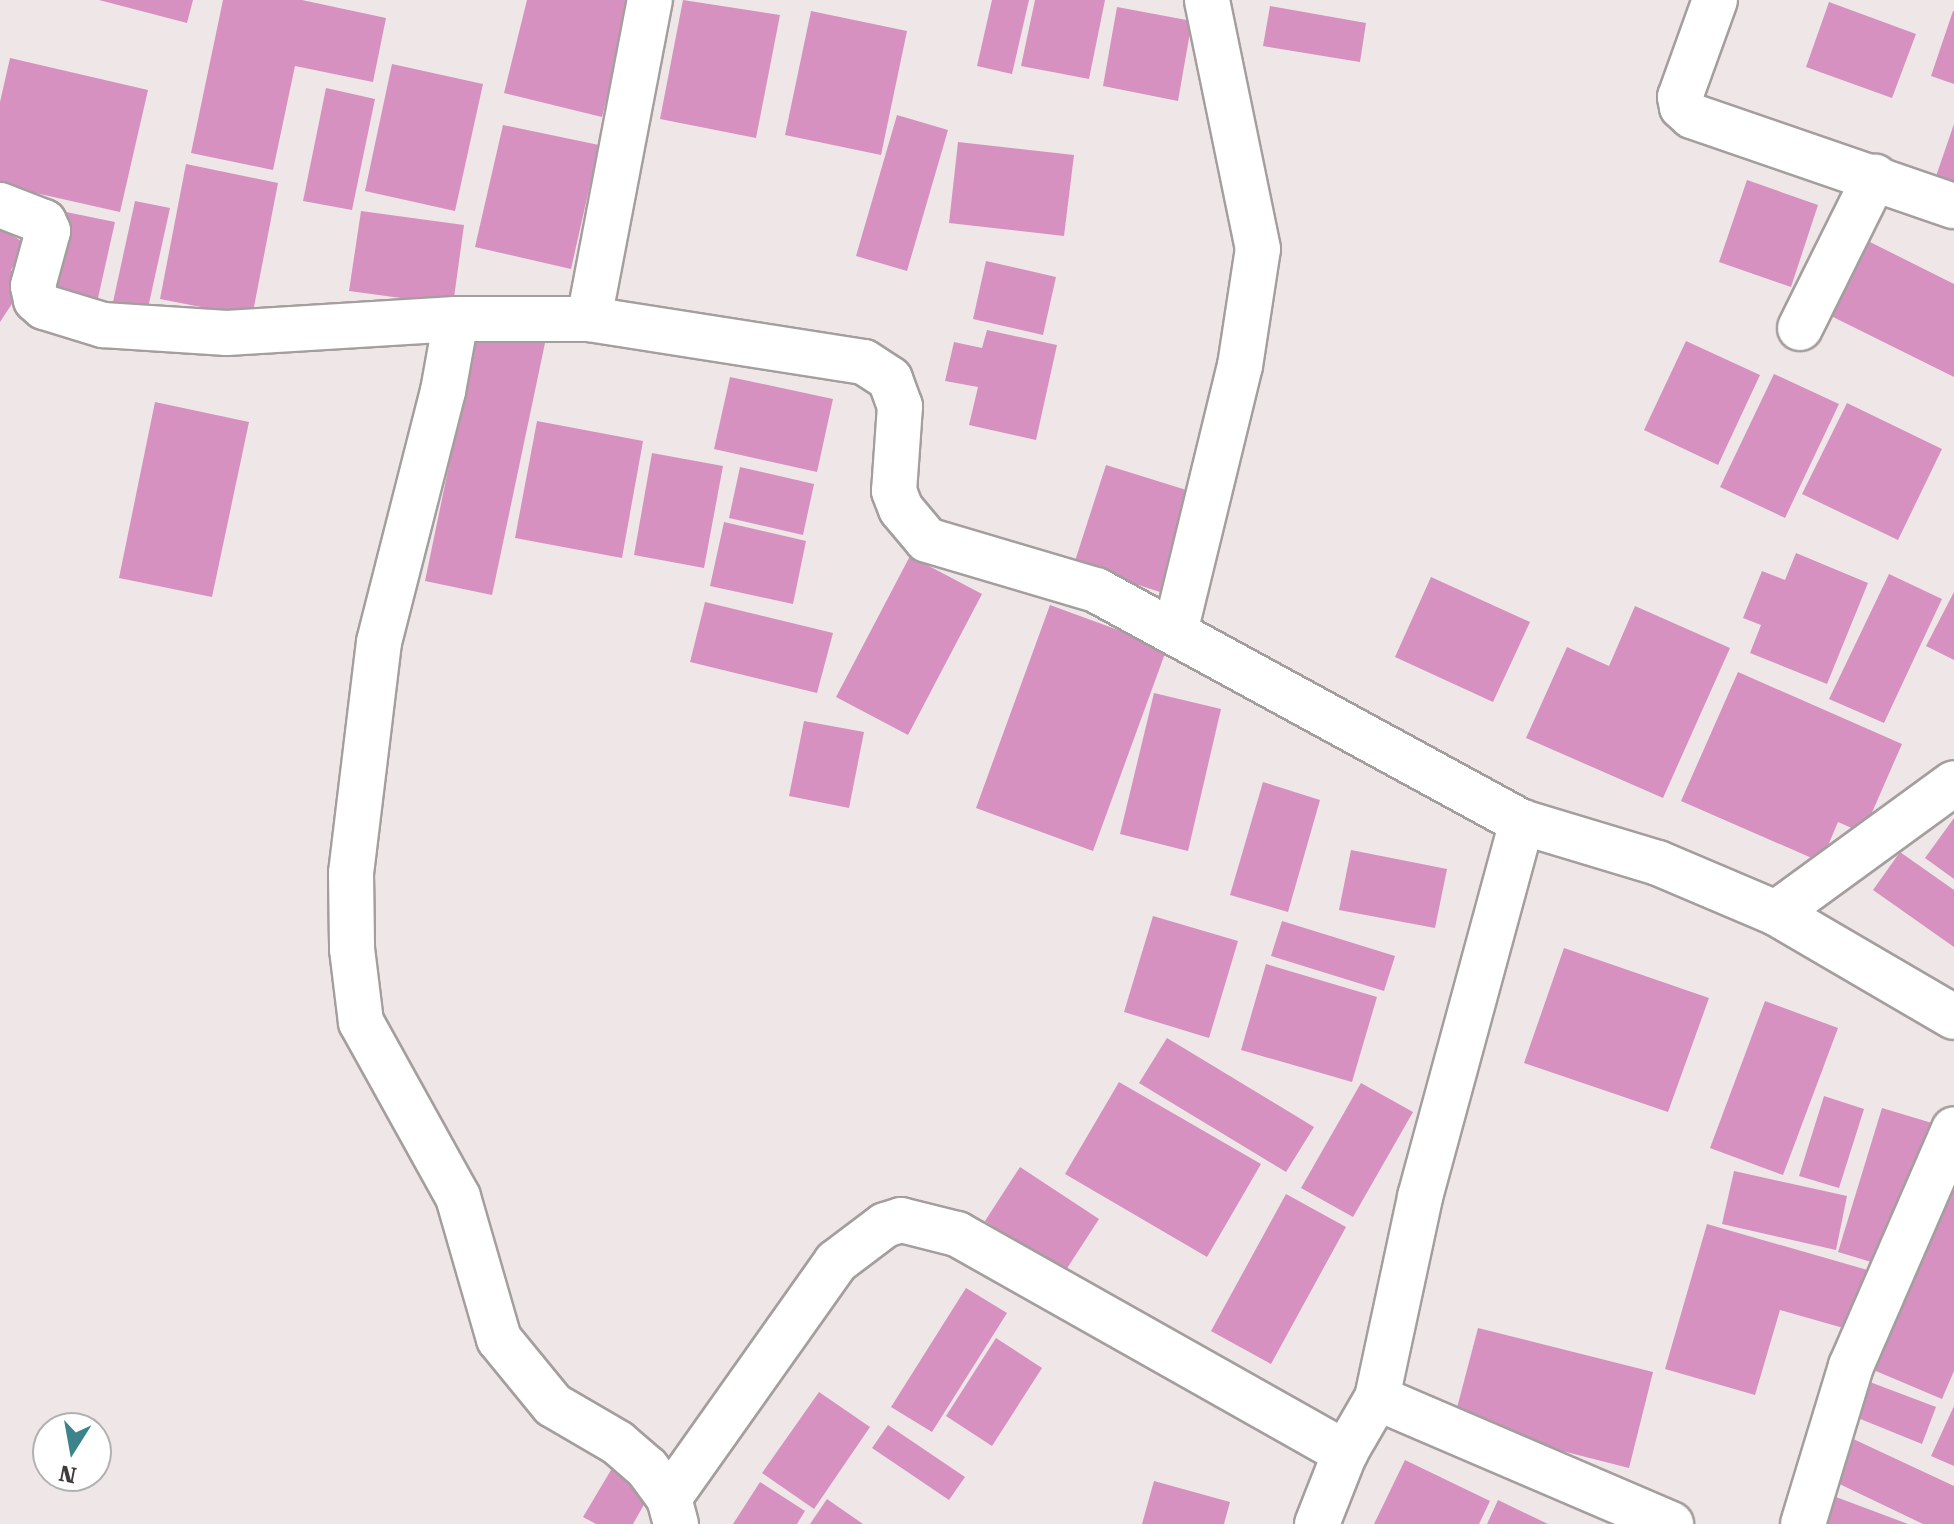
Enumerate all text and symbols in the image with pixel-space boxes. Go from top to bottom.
north arrow [32,1412,112,1492]
text: N [57,1460,78,1488]

